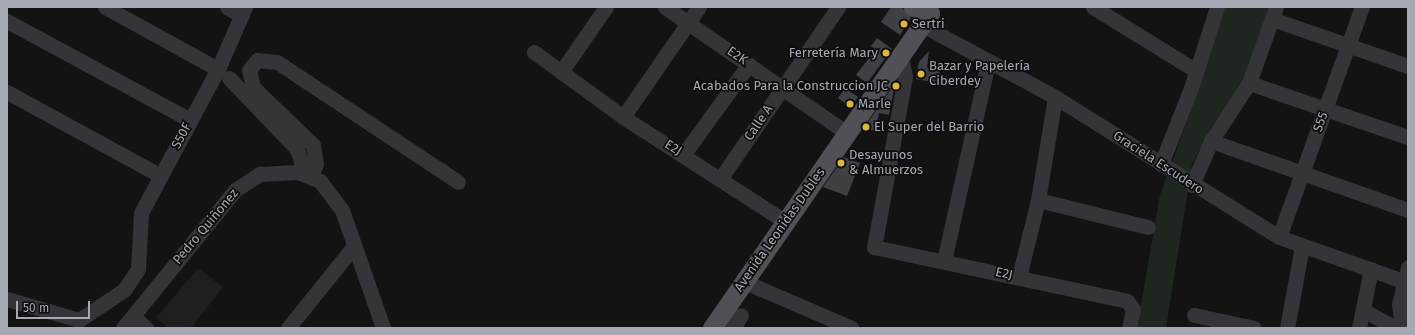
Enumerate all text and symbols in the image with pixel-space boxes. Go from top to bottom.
place label: Sertri [912,16,945,32]
marker: Sertri [899,19,909,29]
street label: E2K [724,44,750,68]
place label: Ferretería Mary [789,45,878,61]
marker: Ferretería Mary [881,48,891,58]
place label: Bazar y Papelería Ciberdey [929,59,1030,90]
marker: Bazar y Papelería Ciberdey [916,69,926,79]
place label: Acabados Para la Construccion JC [693,78,888,94]
marker: Acabados Para la Construccion JC [891,81,901,91]
place label: Marle [858,96,891,112]
marker: Marle [845,99,855,109]
street label: Calle A [741,102,777,144]
street label: S55 [1310,110,1332,134]
place label: El Super del Barrio [874,119,984,135]
street label: S50F [169,120,195,152]
marker: El Super del Barrio [861,122,871,132]
street label: Graciela Escudero [1110,128,1206,198]
street label: E2J [662,137,684,159]
place label: Desayunos & Almuerzos [849,148,923,179]
marker: Desayunos & Almuerzos [836,158,846,168]
street label: Avenida Leonidas Dubles [731,165,829,295]
street label: Pedro Quiñonez [170,186,242,268]
street label: E2J [994,265,1014,283]
scale bar [18,293,92,319]
text: 50 m [23,301,49,315]

